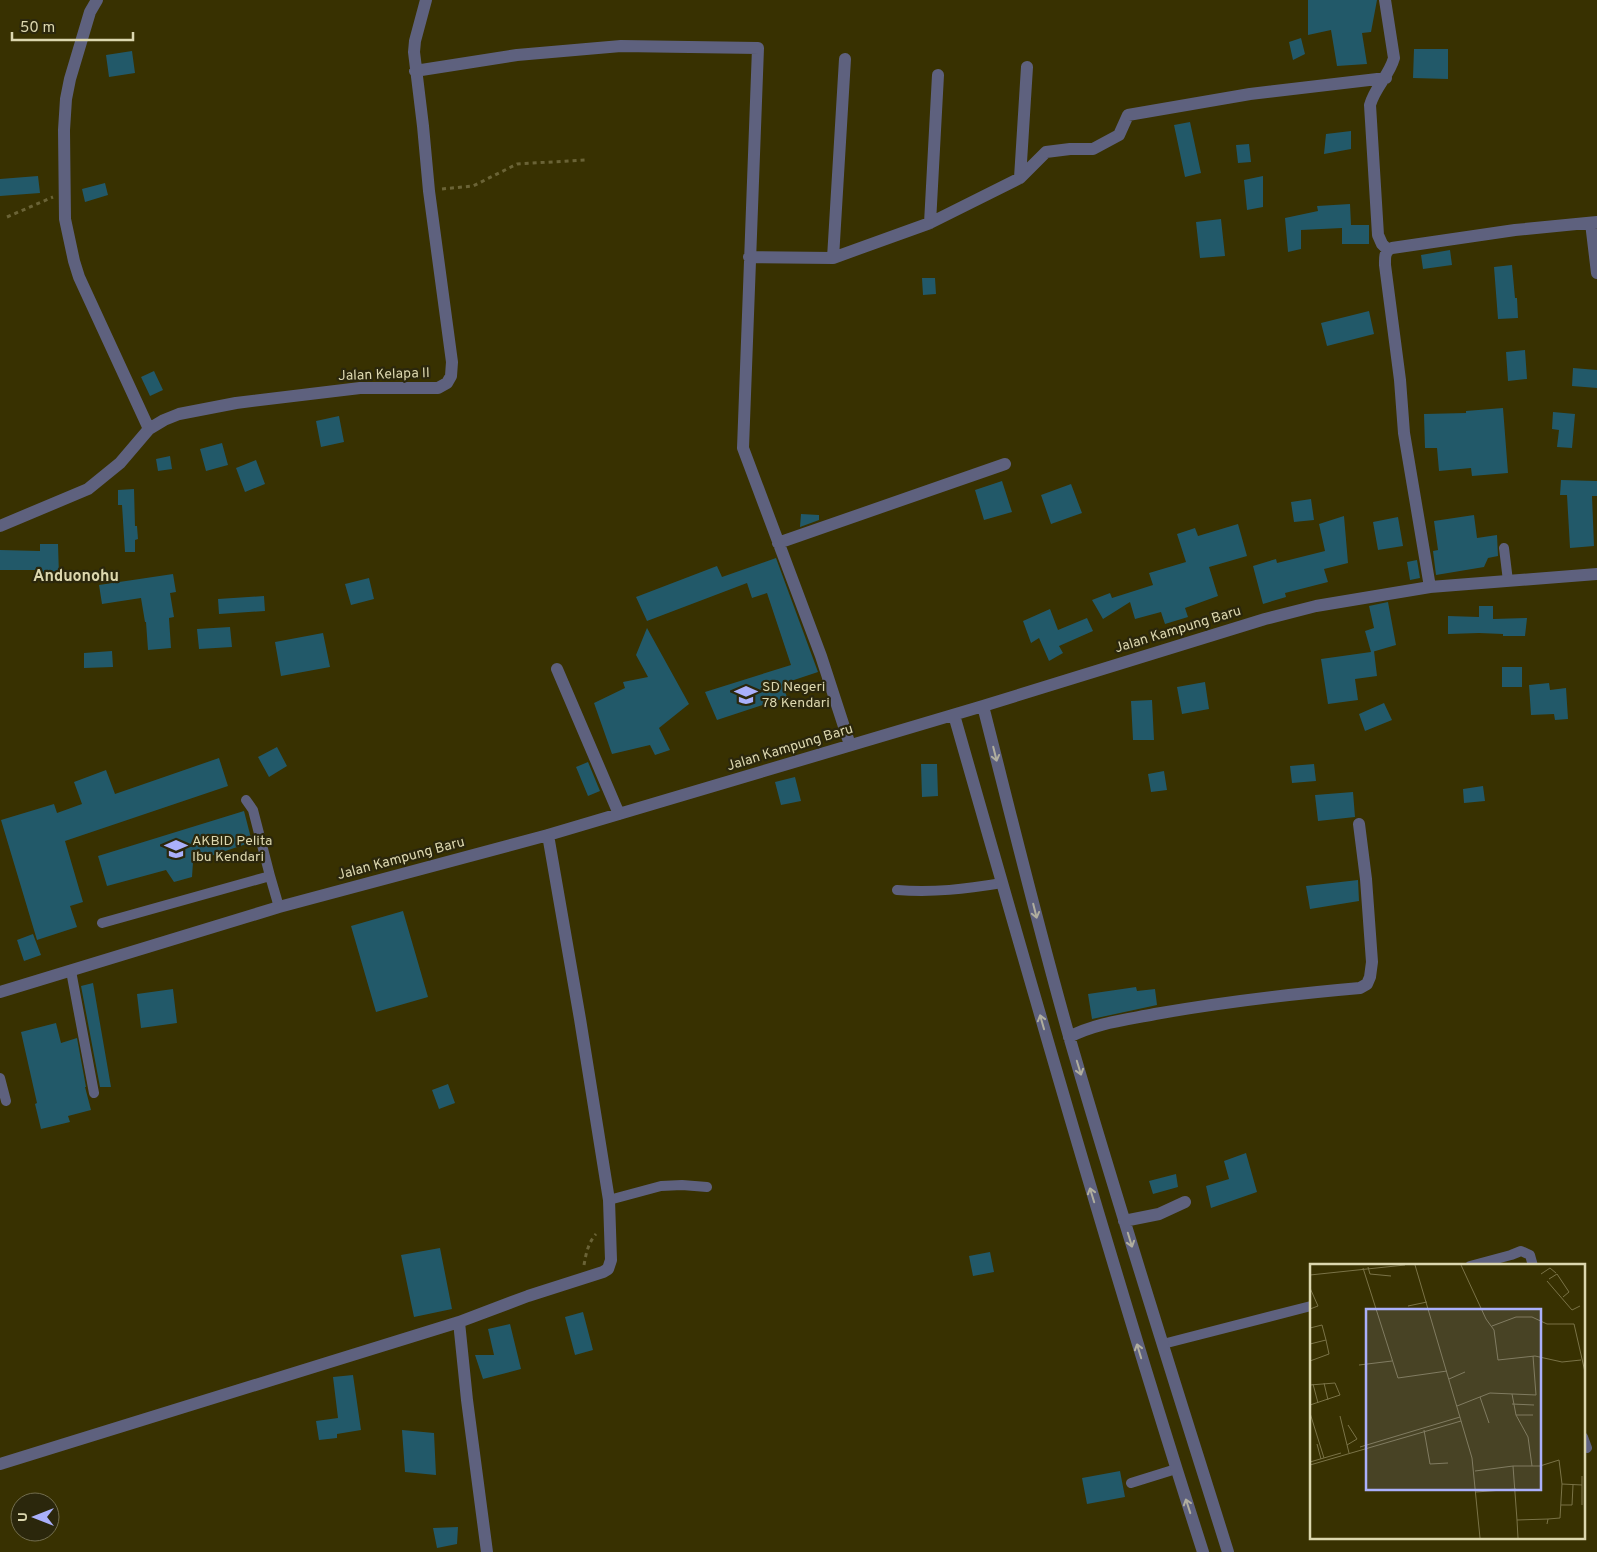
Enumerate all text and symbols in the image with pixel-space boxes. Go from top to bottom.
scale bar [12,10,134,42]
text: 50 m [20,19,55,38]
street label: Jalan Kelapa II [338,365,430,385]
district label: Anduonohu [33,567,119,587]
street label: Jalan Kampung Baru [1113,603,1243,657]
place label: SD Negeri 78 Kendari [762,679,830,712]
school or university icon: SD Negeri 78 Kendari [733,682,759,708]
street label: Jalan Kampung Baru [725,721,855,775]
one-way arrow [991,745,1000,761]
place label: AKBID Pelita Ibu Kendari [192,833,272,866]
street label: Jalan Kampung Baru [335,834,467,884]
school or university icon: AKBID Pelita Ibu Kendari [163,836,189,862]
one-way arrow [1031,902,1040,918]
one-way arrow [1036,1015,1046,1031]
one-way arrow [1074,1059,1084,1075]
one-way arrow [1087,1187,1097,1203]
one-way arrow [1126,1232,1136,1248]
inset map [1310,1264,1584,1540]
one-way arrow [1133,1343,1143,1359]
north arrow [10,1492,60,1542]
one-way arrow [1183,1498,1192,1514]
text: U [15,1512,32,1522]

